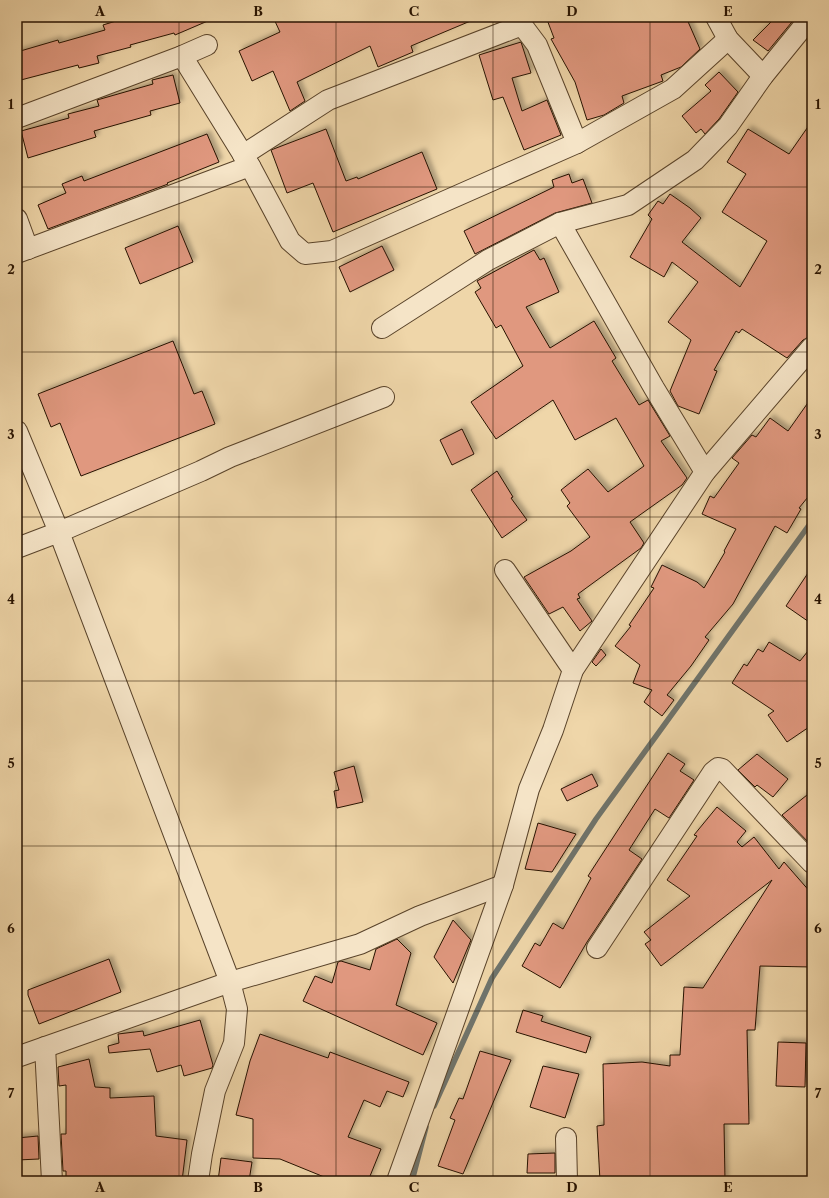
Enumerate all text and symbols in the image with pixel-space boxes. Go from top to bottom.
text: A [94,3,106,19]
text: B [253,3,263,19]
text: C [409,3,419,19]
text: D [566,3,578,19]
text: E [723,3,733,19]
text: 1 [8,96,14,112]
text: 1 [815,96,821,112]
text: 2 [7,261,15,277]
text: 2 [814,261,822,277]
text: 3 [7,426,15,442]
text: 3 [814,426,822,442]
text: 4 [7,591,15,607]
text: 4 [814,591,822,607]
text: 5 [7,755,15,771]
text: 5 [814,755,822,771]
text: 6 [7,920,15,936]
text: 6 [814,920,822,936]
text: 7 [8,1085,15,1101]
text: 7 [815,1085,822,1101]
text: A [94,1179,106,1195]
text: B [253,1179,263,1195]
text: C [409,1179,419,1195]
text: D [566,1179,578,1195]
text: E [723,1179,733,1195]

